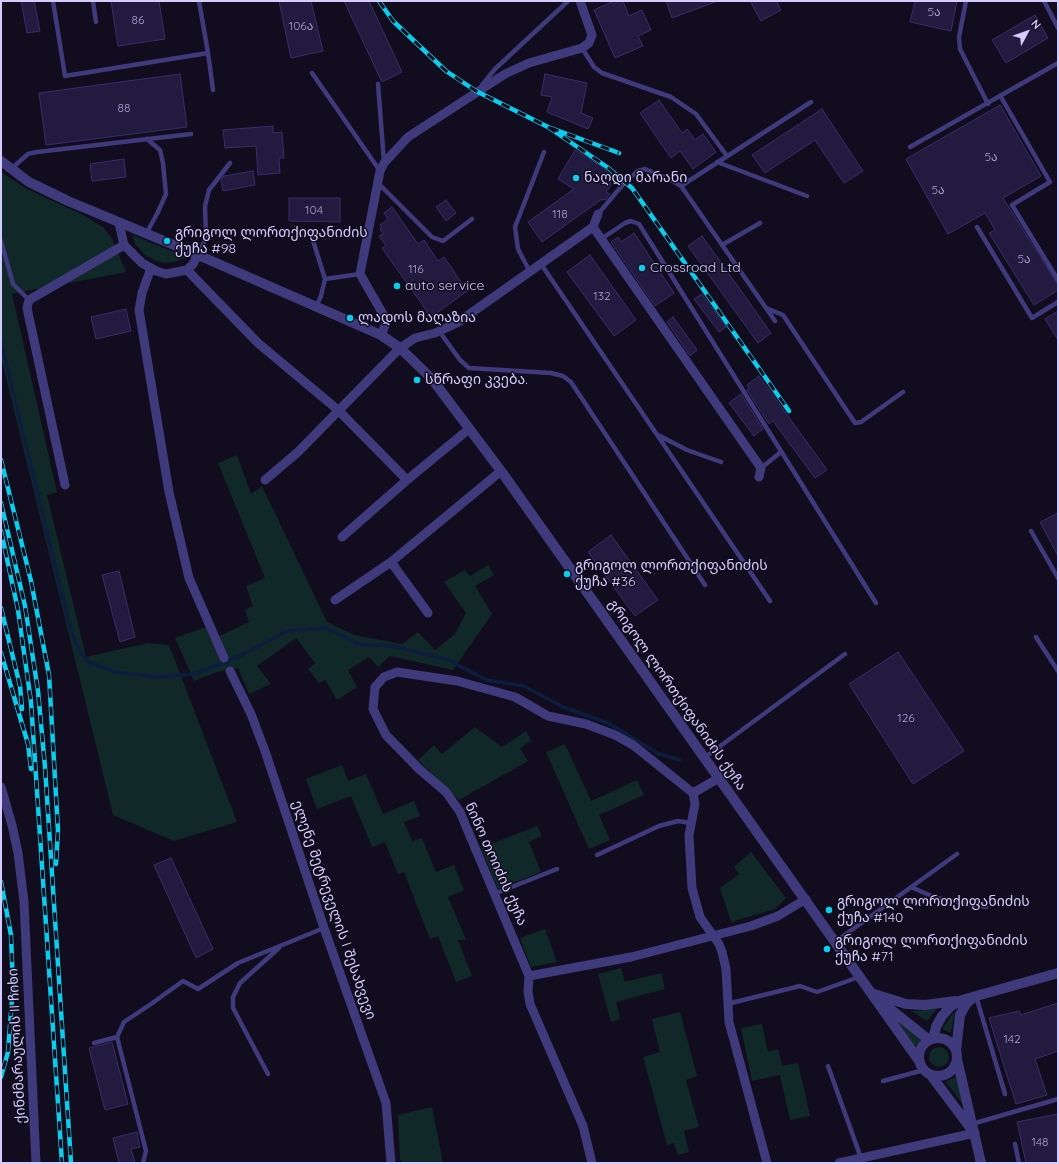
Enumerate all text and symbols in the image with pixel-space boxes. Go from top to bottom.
house number: 5ა [927,5,941,19]
north arrow [1007,12,1047,52]
house number: 86 [132,13,144,27]
text: N [1028,16,1044,32]
house number: 106ა [289,19,313,33]
house number: 88 [118,101,130,115]
house number: 5ა [984,150,998,164]
place label: ნაღდი მარანი [584,170,687,186]
marker: ნაღდი მარანი [571,173,581,183]
house number: 5ა [931,183,945,197]
house number: 104 [305,203,323,217]
house number: 118 [552,207,568,221]
place label: გრიგოლ ლორთქიფანიძის ქუჩა #98 [175,225,368,258]
marker: გრიგოლ ლორთქიფანიძის ქუჩა #98 [162,236,172,246]
house number: 5ა [1017,252,1031,266]
place label: Crossroad Ltd [650,260,741,276]
house number: 116 [408,262,424,276]
marker: Crossroad Ltd [637,263,647,273]
place label: auto service [405,278,484,294]
marker: auto service [392,281,402,291]
house number: 132 [593,289,611,303]
place label: ლადოს მაღაზია [358,310,476,326]
marker: ლადოს მაღაზია [345,313,355,323]
place label: სწრაფი კვება. [425,372,528,388]
marker: სწრაფი კვება. [412,375,422,385]
place label: გრიგოლ ლორთქიფანიძის ქუჩა #36 [575,558,768,590]
marker: გრიგოლ ლორთქიფანიძის ქუჩა #36 [562,569,572,579]
street label: გრიგოლ ლორთქიფანიძის ქუჩა [604,596,750,794]
house number: 126 [897,711,915,725]
street label: ელენე მეტრეველის I შესახვევი [288,798,380,1022]
street label: ნინო თოიძის ქუჩა [461,800,531,928]
place label: გრიგოლ ლორთქიფანიძის ქუჩა #140 [837,894,1030,926]
marker: გრიგოლ ლორთქიფანიძის ქუჩა #140 [824,905,834,915]
place label: გრიგოლ ლორთქიფანიძის ქუჩა #71 [835,933,1028,966]
marker: გრიგოლ ლორთქიფანიძის ქუჩა #71 [822,944,832,954]
street label: ქინძმარაულის II ჩიხი [5,968,29,1124]
house number: 142 [1003,1032,1021,1046]
house number: 148 [1031,1135,1049,1149]

